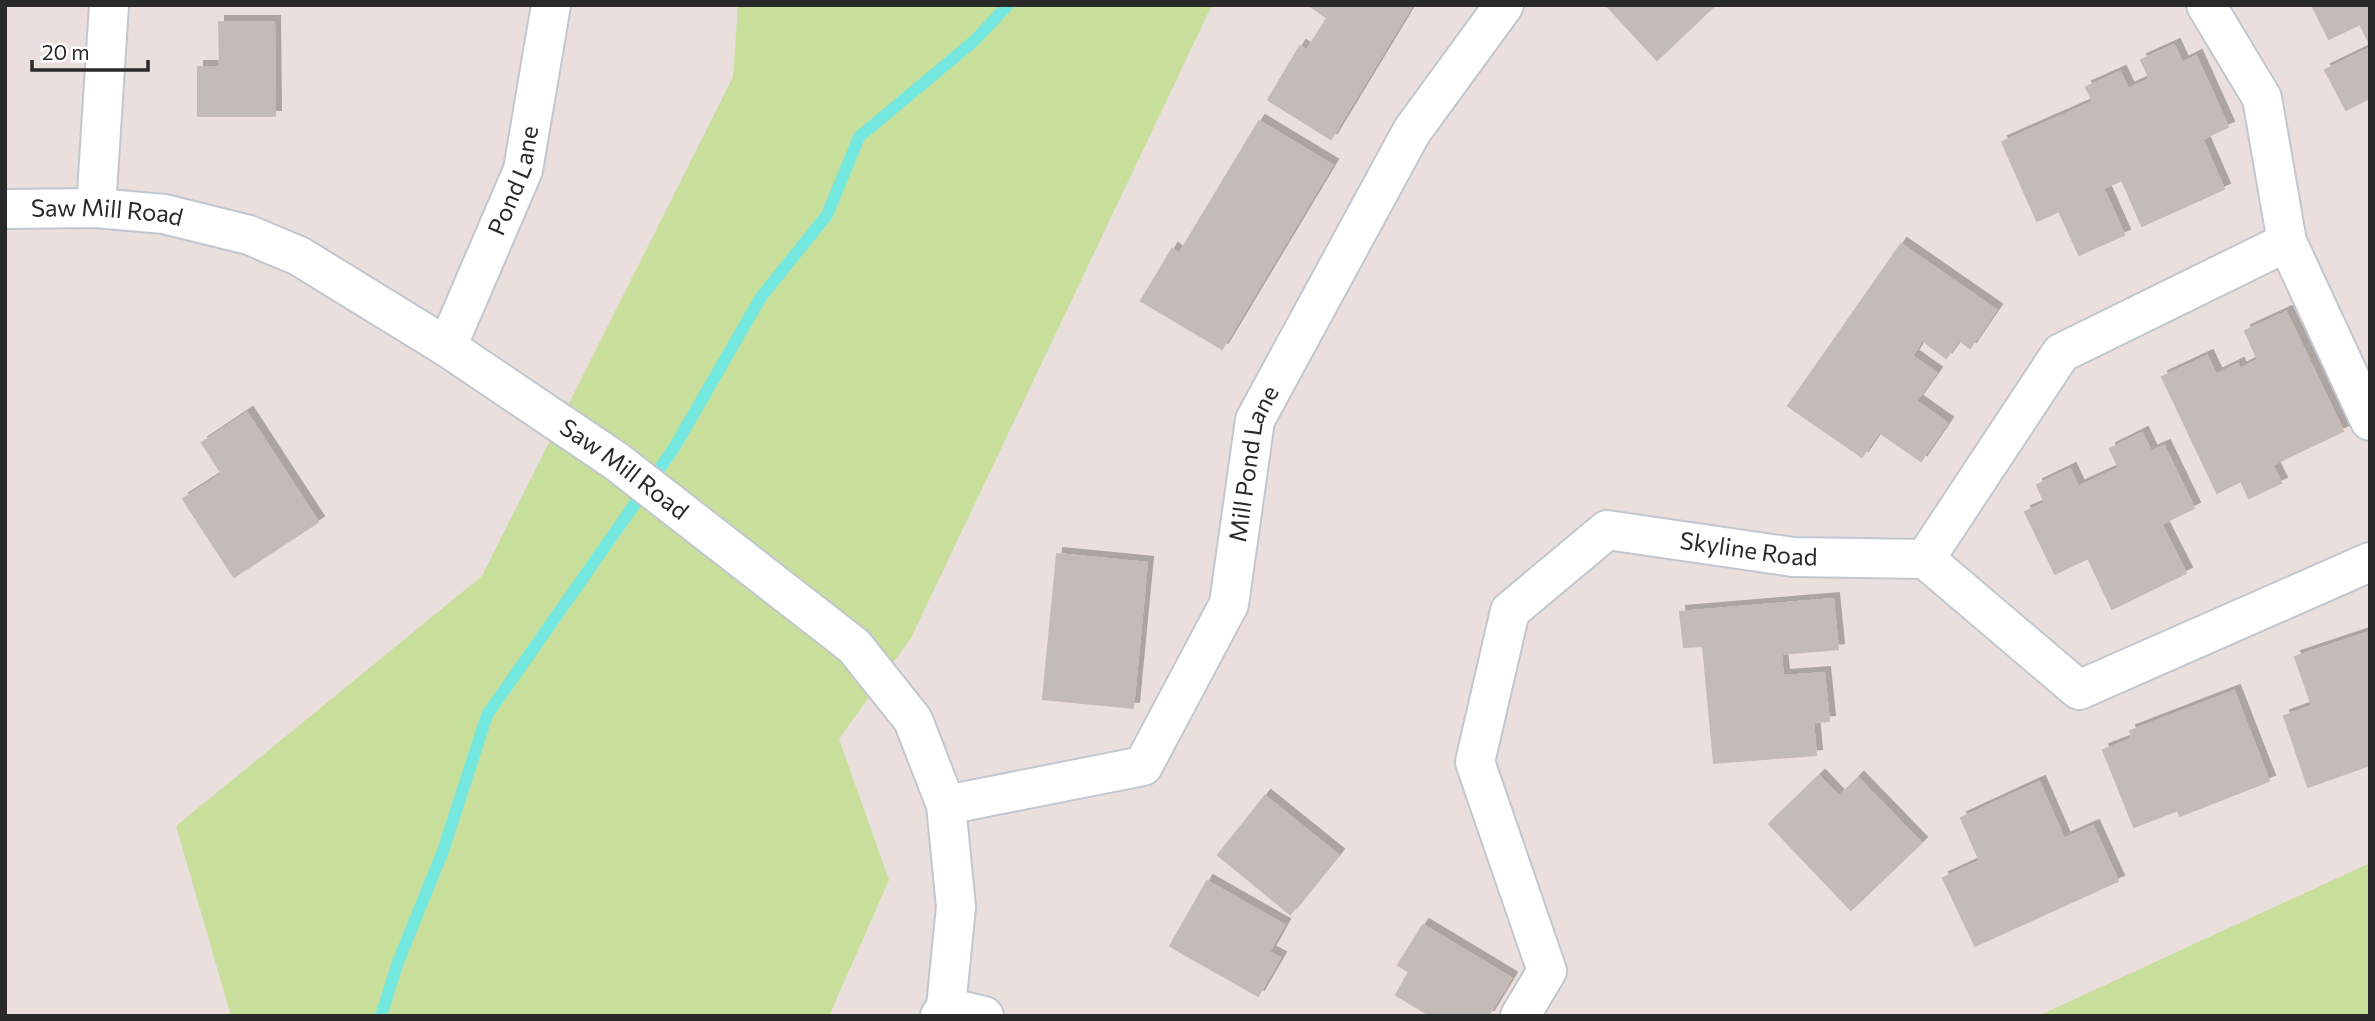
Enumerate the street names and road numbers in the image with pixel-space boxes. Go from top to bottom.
street label: Pond Lane [481,124,543,239]
street label: Saw Mill Road [31,192,186,231]
street label: Mill Pond Lane [1222,380,1284,544]
street label: Saw Mill Road [555,412,695,525]
street label: Skyline Road [1678,525,1818,570]

